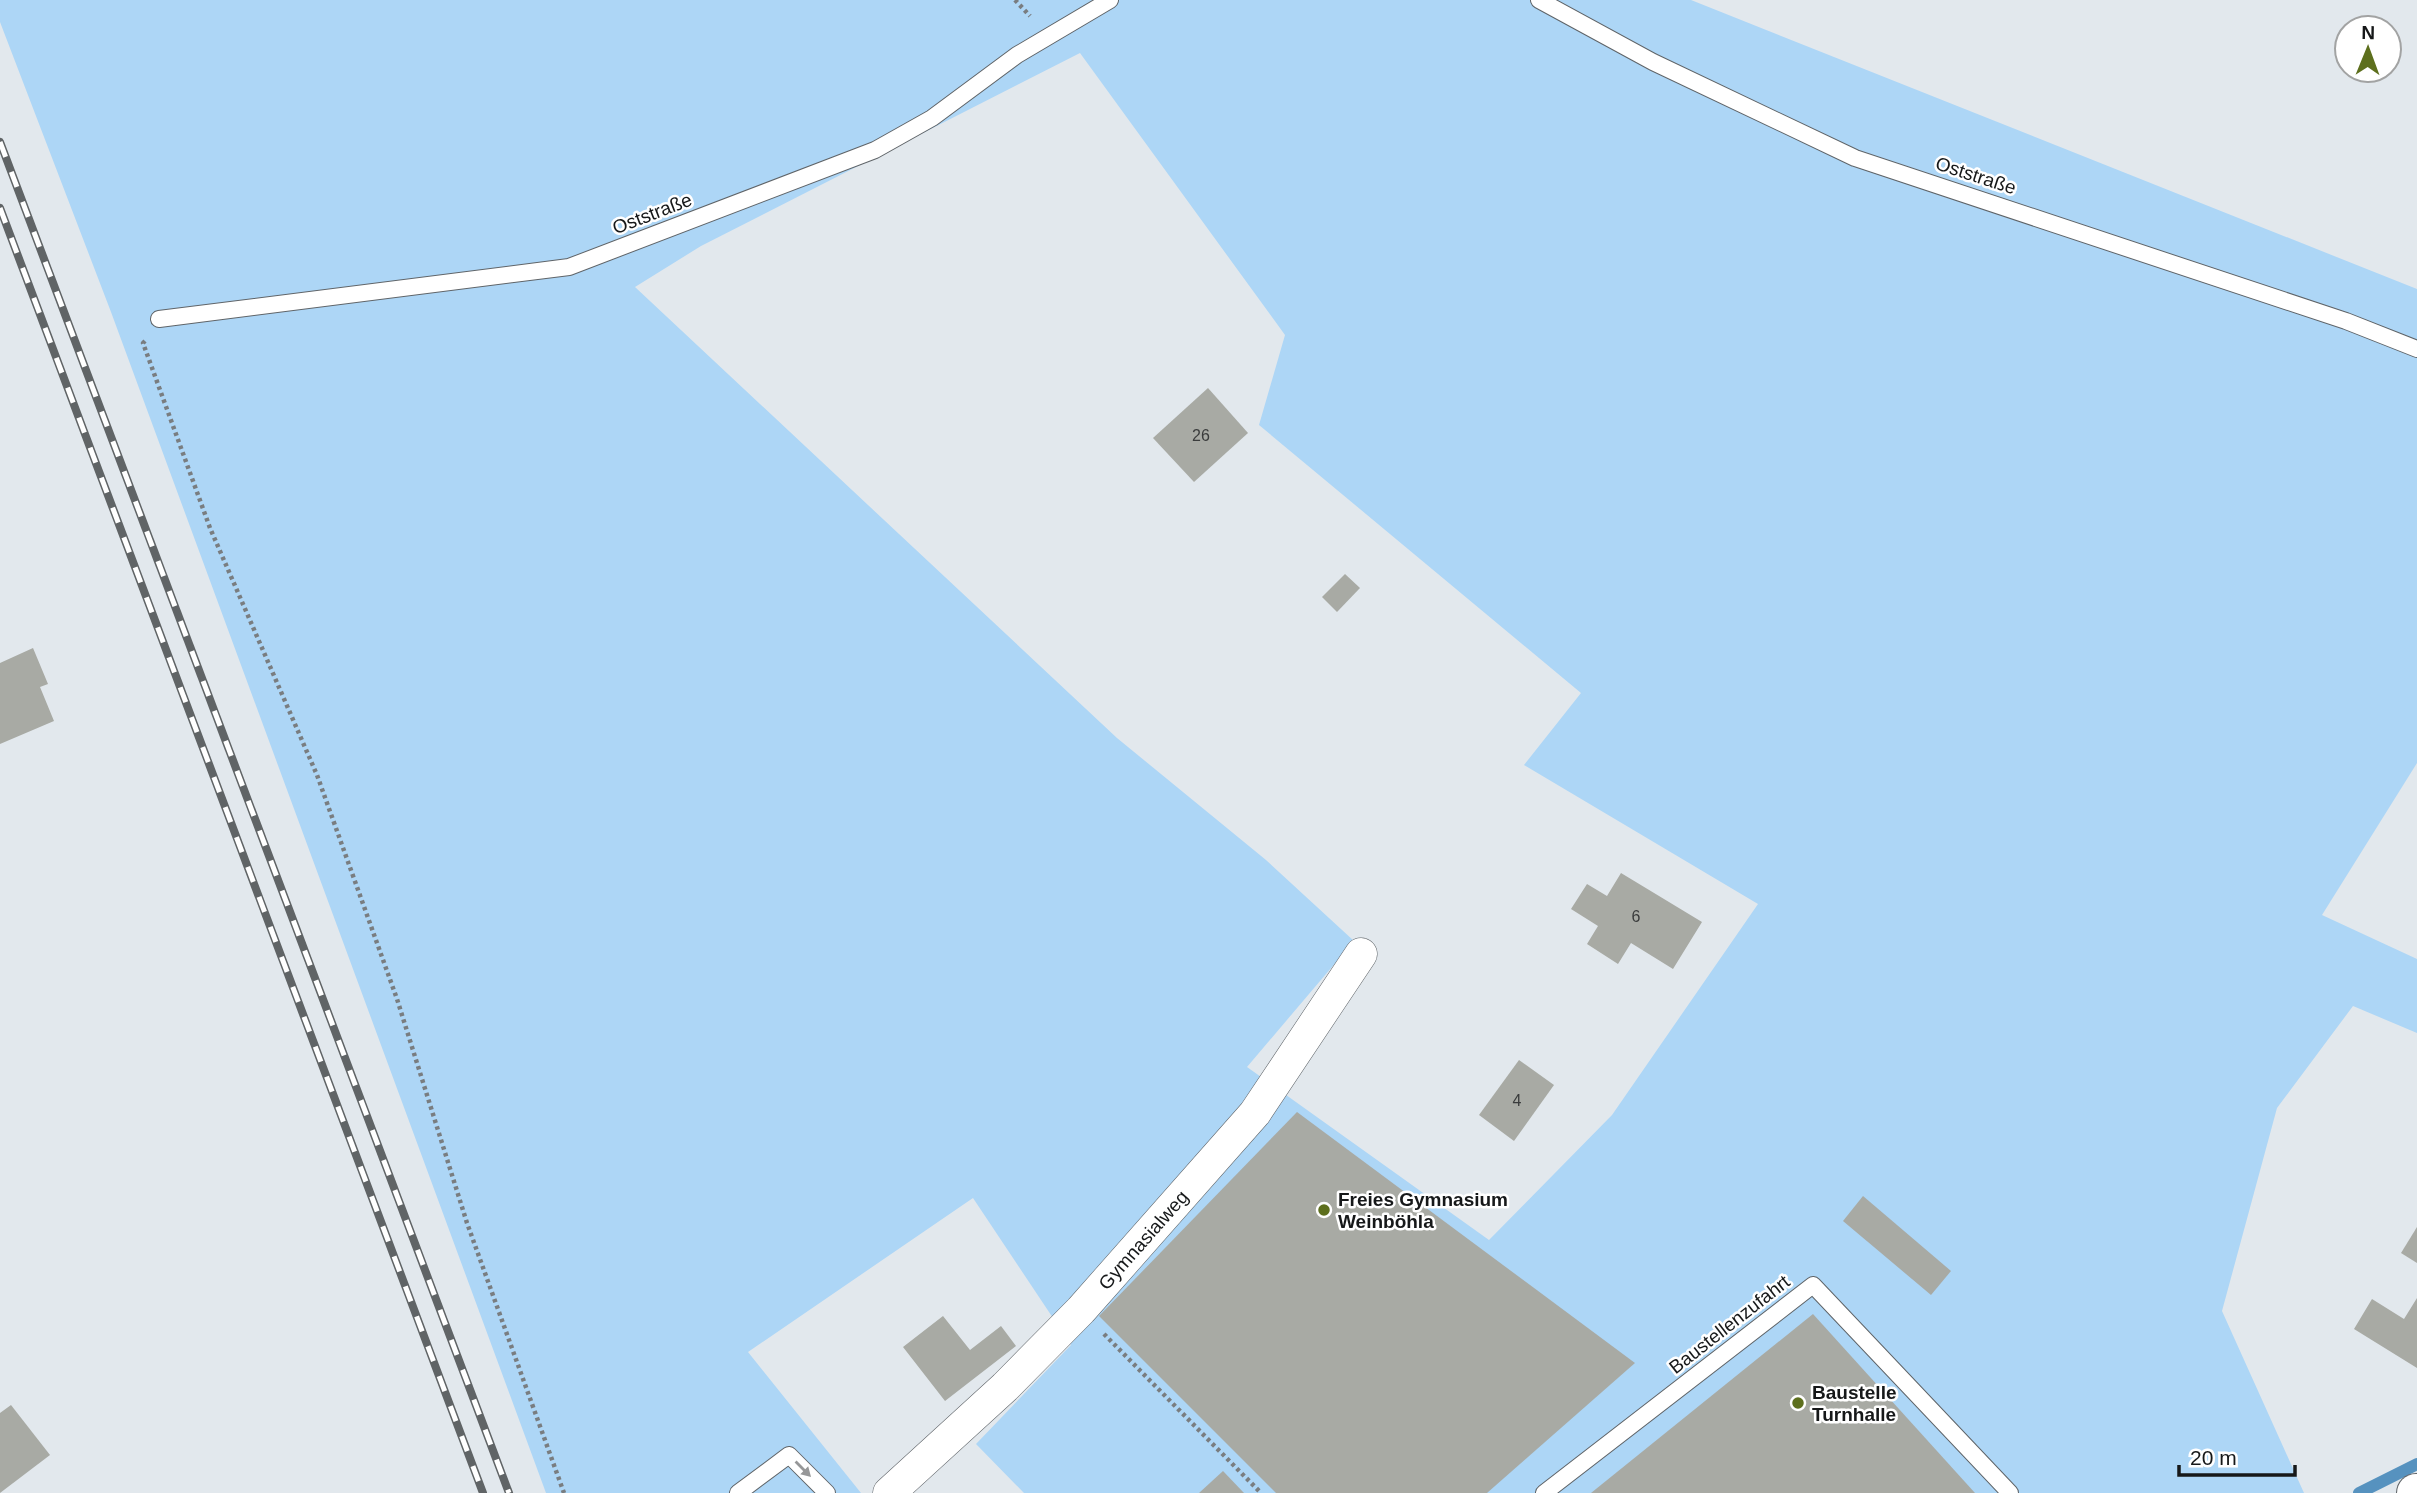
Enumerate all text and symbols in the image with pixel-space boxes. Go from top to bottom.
north arrow [2333,14,2403,84]
text: N [2361,22,2375,43]
street label: Oststraße [1933,153,2019,198]
street label: Oststraße [609,189,695,238]
house number: 26 [1192,427,1210,444]
house number: 6 [1632,908,1641,925]
house number: 4 [1513,1092,1522,1109]
street label: Gymnasialweg [1094,1186,1193,1294]
place label: Freies Gymnasium Weinböhla [1338,1189,1508,1232]
marker: Freies Gymnasium Weinböhla [1316,1202,1332,1218]
street label: Baustellenzufahrt [1665,1270,1794,1378]
place label: Baustelle Turnhalle [1812,1382,1896,1425]
marker: Baustelle Turnhalle [1790,1395,1806,1411]
scale bar [2179,1434,2294,1478]
text: 20 m [2190,1446,2237,1469]
one-way arrow [794,1460,811,1477]

